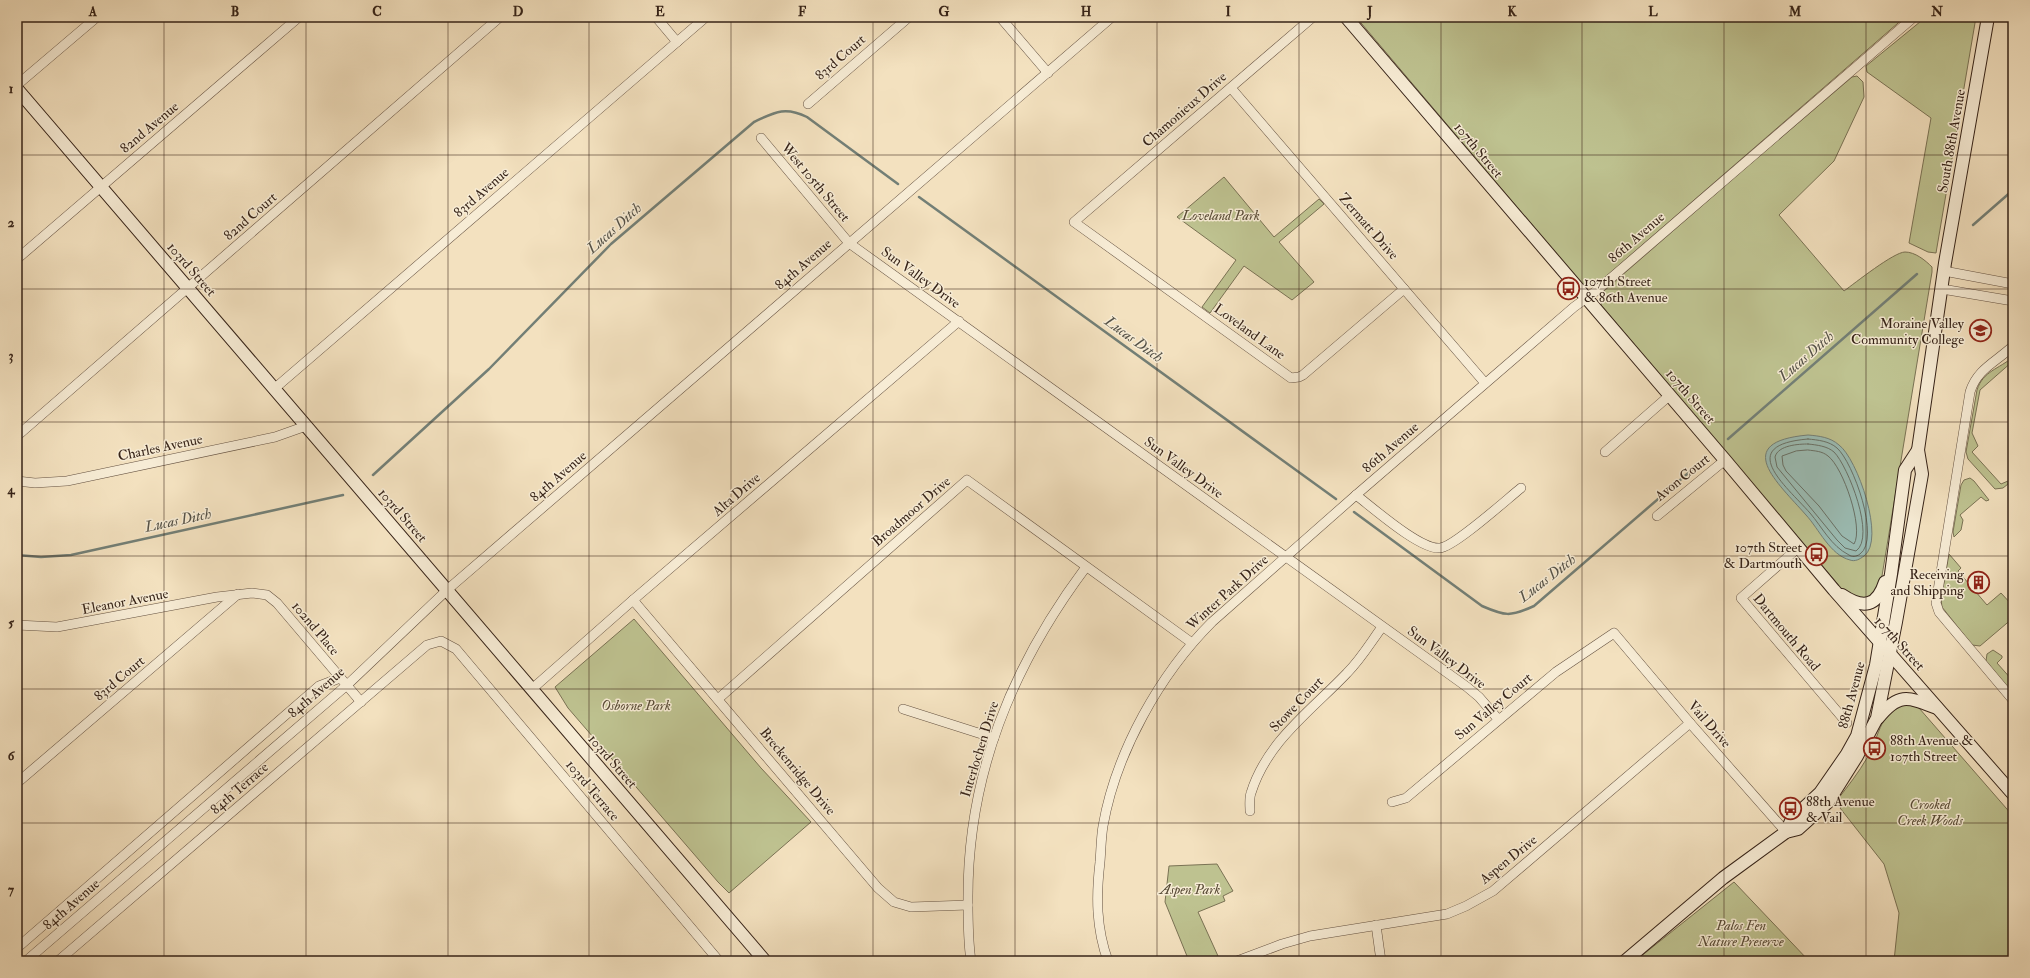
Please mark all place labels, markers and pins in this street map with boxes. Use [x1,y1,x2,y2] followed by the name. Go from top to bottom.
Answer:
[1584,273,1668,306] place label: 107th Street & 86th Avenue
[1556,276,1582,302] bus stop icon: 107th Street & 86th Avenue
[1851,315,1965,349] place label: Moraine Valley Community College
[1967,318,1993,344] school or university icon: Moraine Valley Community College
[1724,539,1803,572] place label: 107th Street & Dartmouth
[1804,542,1830,568] bus stop icon: 107th Street & Dartmouth
[1890,566,1965,600] place label: Receiving and Shipping
[1966,569,1992,595] building icon: Receiving and Shipping
[1890,732,1973,765] place label: 88th Avenue & 107th Street
[1861,735,1887,761] bus stop icon: 88th Avenue & 107th Street
[1806,793,1875,826] place label: 88th Avenue & Vail
[1778,796,1804,822] bus stop icon: 88th Avenue & Vail

